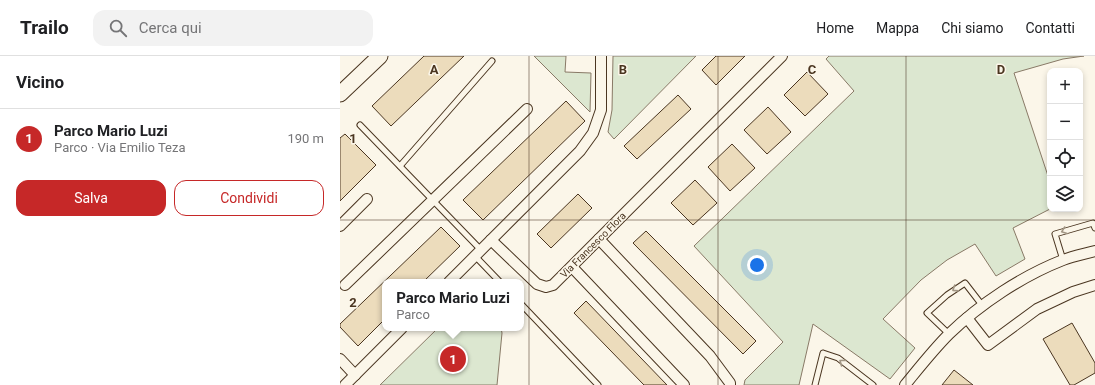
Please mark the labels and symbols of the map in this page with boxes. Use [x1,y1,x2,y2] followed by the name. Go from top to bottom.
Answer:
[430,62,439,77] text: A
[619,62,627,77] text: B
[808,62,817,77] text: C
[997,62,1005,77] text: D
[349,131,357,146] text: 1
[558,210,628,280] street label: Via Francesco Flora
[1061,226,1068,235] one-way arrow
[747,255,767,275] your location
[953,285,960,292] one-way arrow
[349,295,357,310] text: 2
[440,344,466,374] pin: 1
[840,360,847,367] one-way arrow

